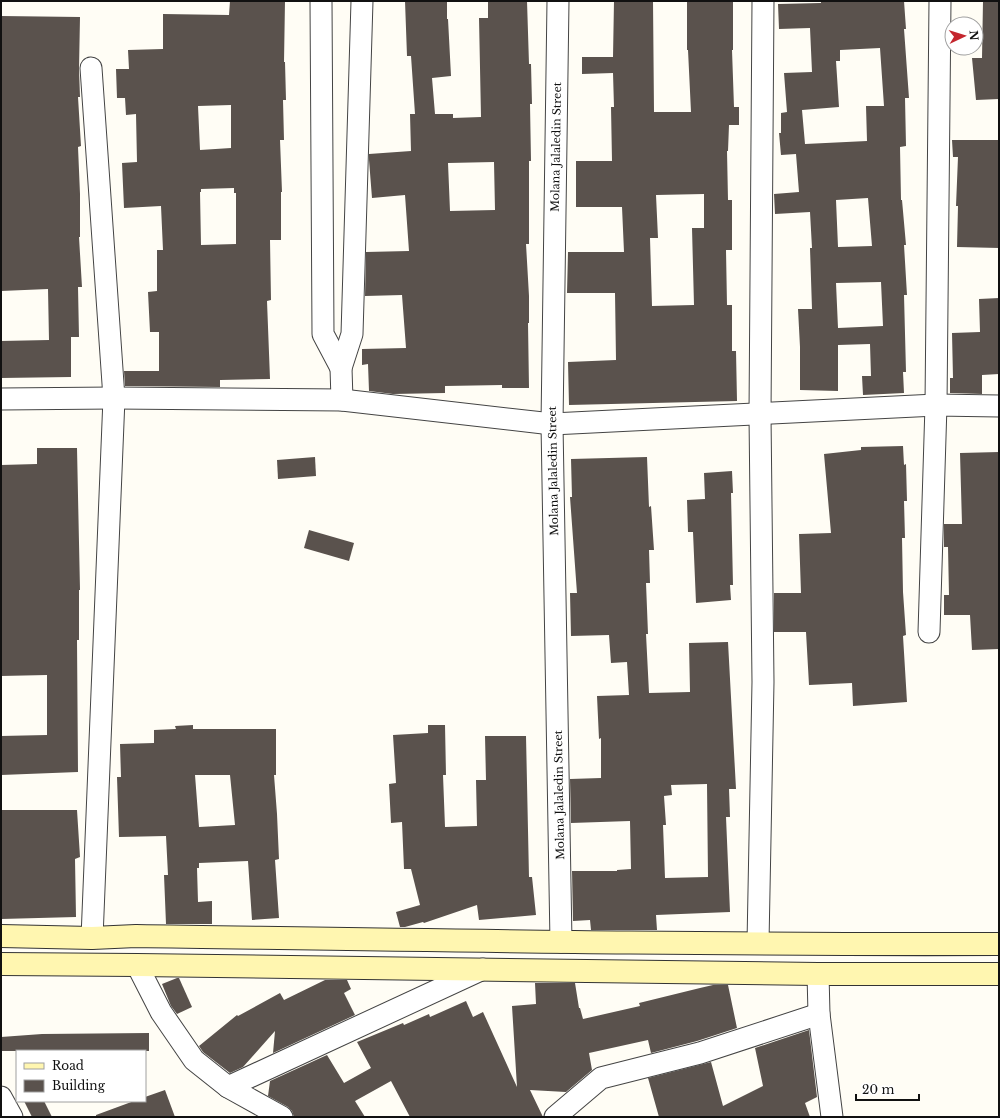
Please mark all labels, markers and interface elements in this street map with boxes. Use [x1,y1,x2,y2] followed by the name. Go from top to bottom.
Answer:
[944,16,984,56] north arrow
[967,30,981,42] text: N
[548,81,564,212] street label: Molana Jalaledin Street
[545,405,561,536] street label: Molana Jalaledin Street
[551,729,567,860] street label: Molana Jalaledin Street
[16,1050,146,1102] legend
[52,1058,84,1073] text: Road
[856,1076,919,1102] scale bar
[52,1078,106,1093] text: Building
[862,1082,894,1097] text: 20 m

